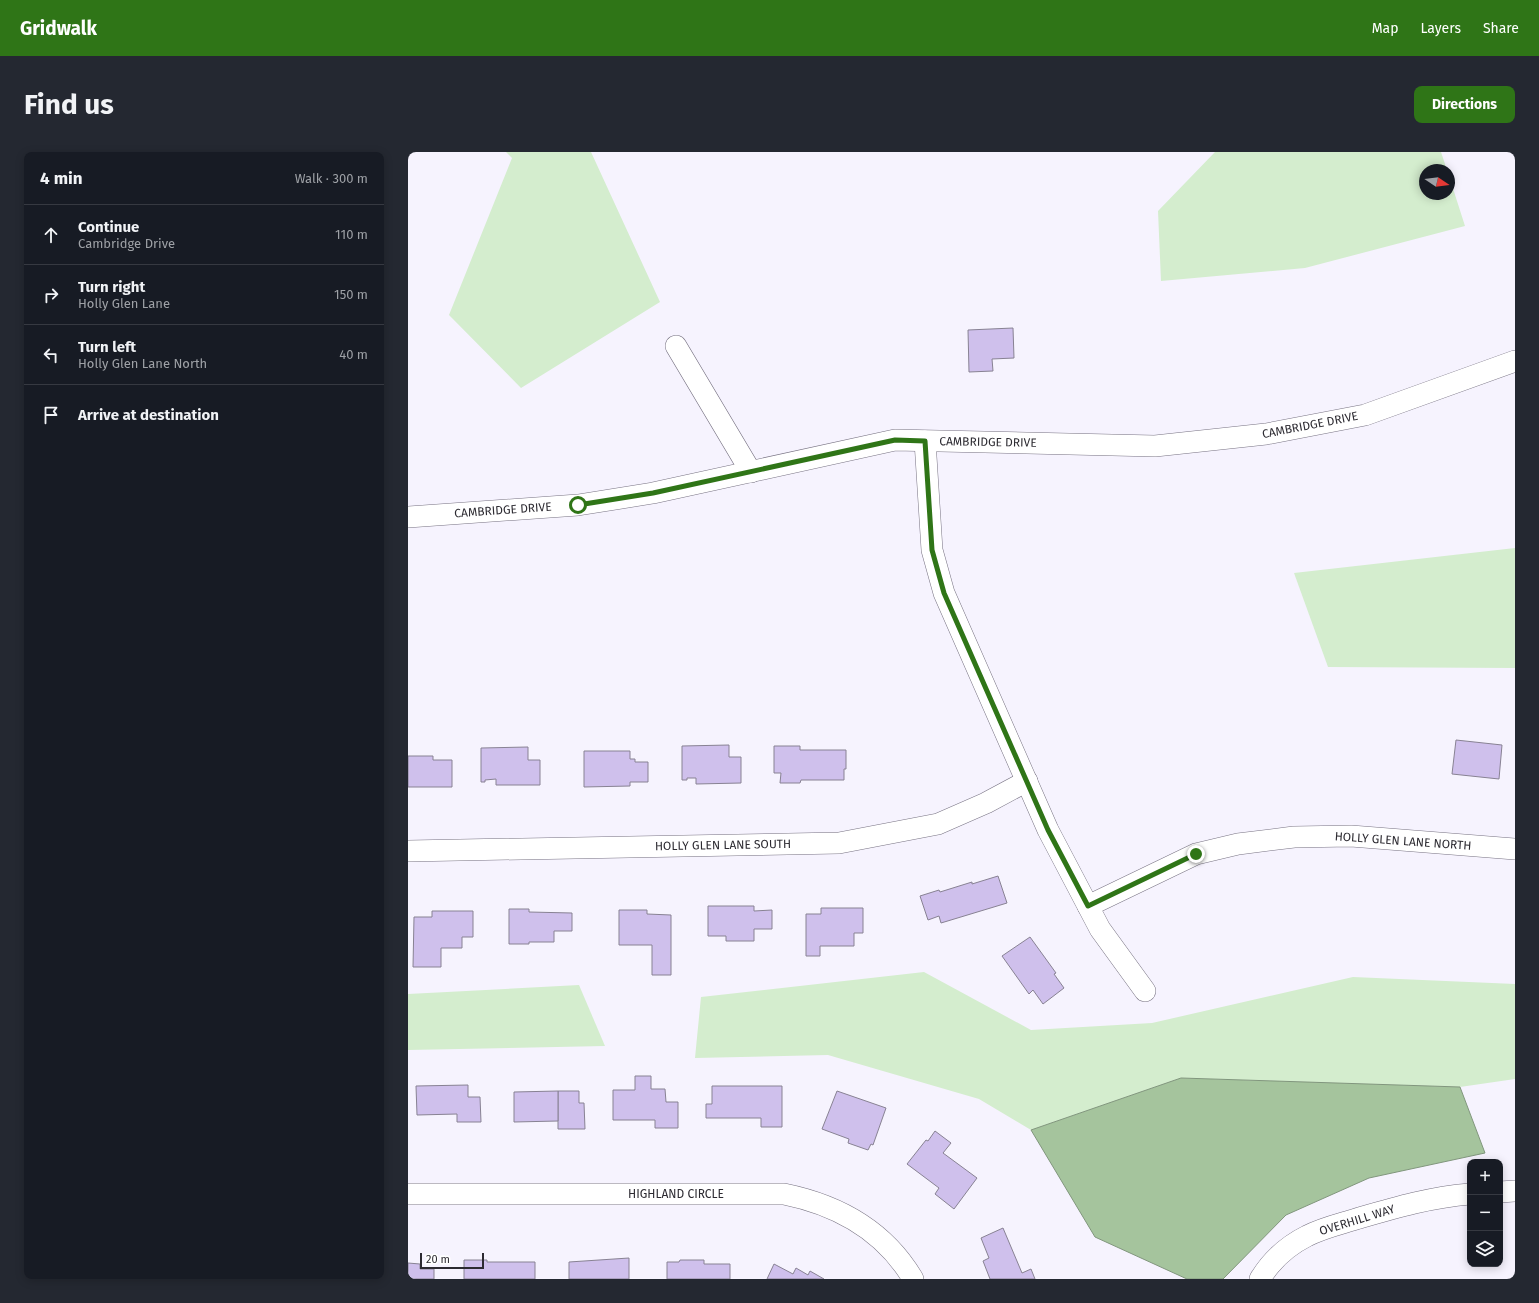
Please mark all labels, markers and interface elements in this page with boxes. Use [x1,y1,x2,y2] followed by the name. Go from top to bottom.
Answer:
[20,17,97,40] text: Gridwalk
[1372,20,1398,37] text: Map
[1420,20,1461,37] text: Layers
[1483,20,1519,37] text: Share
[1414,86,1515,123] button: Directions
[24,88,114,121] text: Find us
[1419,164,1455,200] north arrow
[40,168,83,189] text: 4 min
[295,171,368,186] text: Walk · 300 m
[78,218,139,236] text: Continue
[40,224,62,246] icon: ahead
[335,227,368,242] text: 110 m
[78,236,175,251] text: Cambridge Drive
[78,278,145,296] text: Turn right
[40,284,62,306] icon: right
[334,287,368,302] text: 150 m
[78,296,170,311] text: Holly Glen Lane
[78,338,136,356] text: Turn left
[40,344,62,366] icon: left
[339,347,368,362] text: 40 m
[78,356,207,371] text: Holly Glen Lane North
[40,404,62,426] icon: arrive
[78,406,219,424] text: Arrive at destination
[1261,409,1359,441] street label: CAMBRIDGE DRIVE
[939,434,1037,450] street label: CAMBRIDGE DRIVE
[569,496,587,514] route start
[454,500,552,520] street label: CAMBRIDGE DRIVE
[1334,829,1472,853] street label: HOLLY GLEN LANE NORTH
[655,837,791,853] street label: HOLLY GLEN LANE SOUTH
[1187,845,1205,863] route end
[1467,1159,1503,1267] map controls
[1467,1159,1503,1195] button: +
[628,1187,724,1201] street label: HIGHLAND CIRCLE
[1467,1195,1503,1231] button: −
[1318,1202,1397,1238] street label: OVERHILL WAY
[1467,1231,1503,1267] button: layers
[420,1251,484,1270] scale bar
[426,1253,450,1266] text: 20 m

